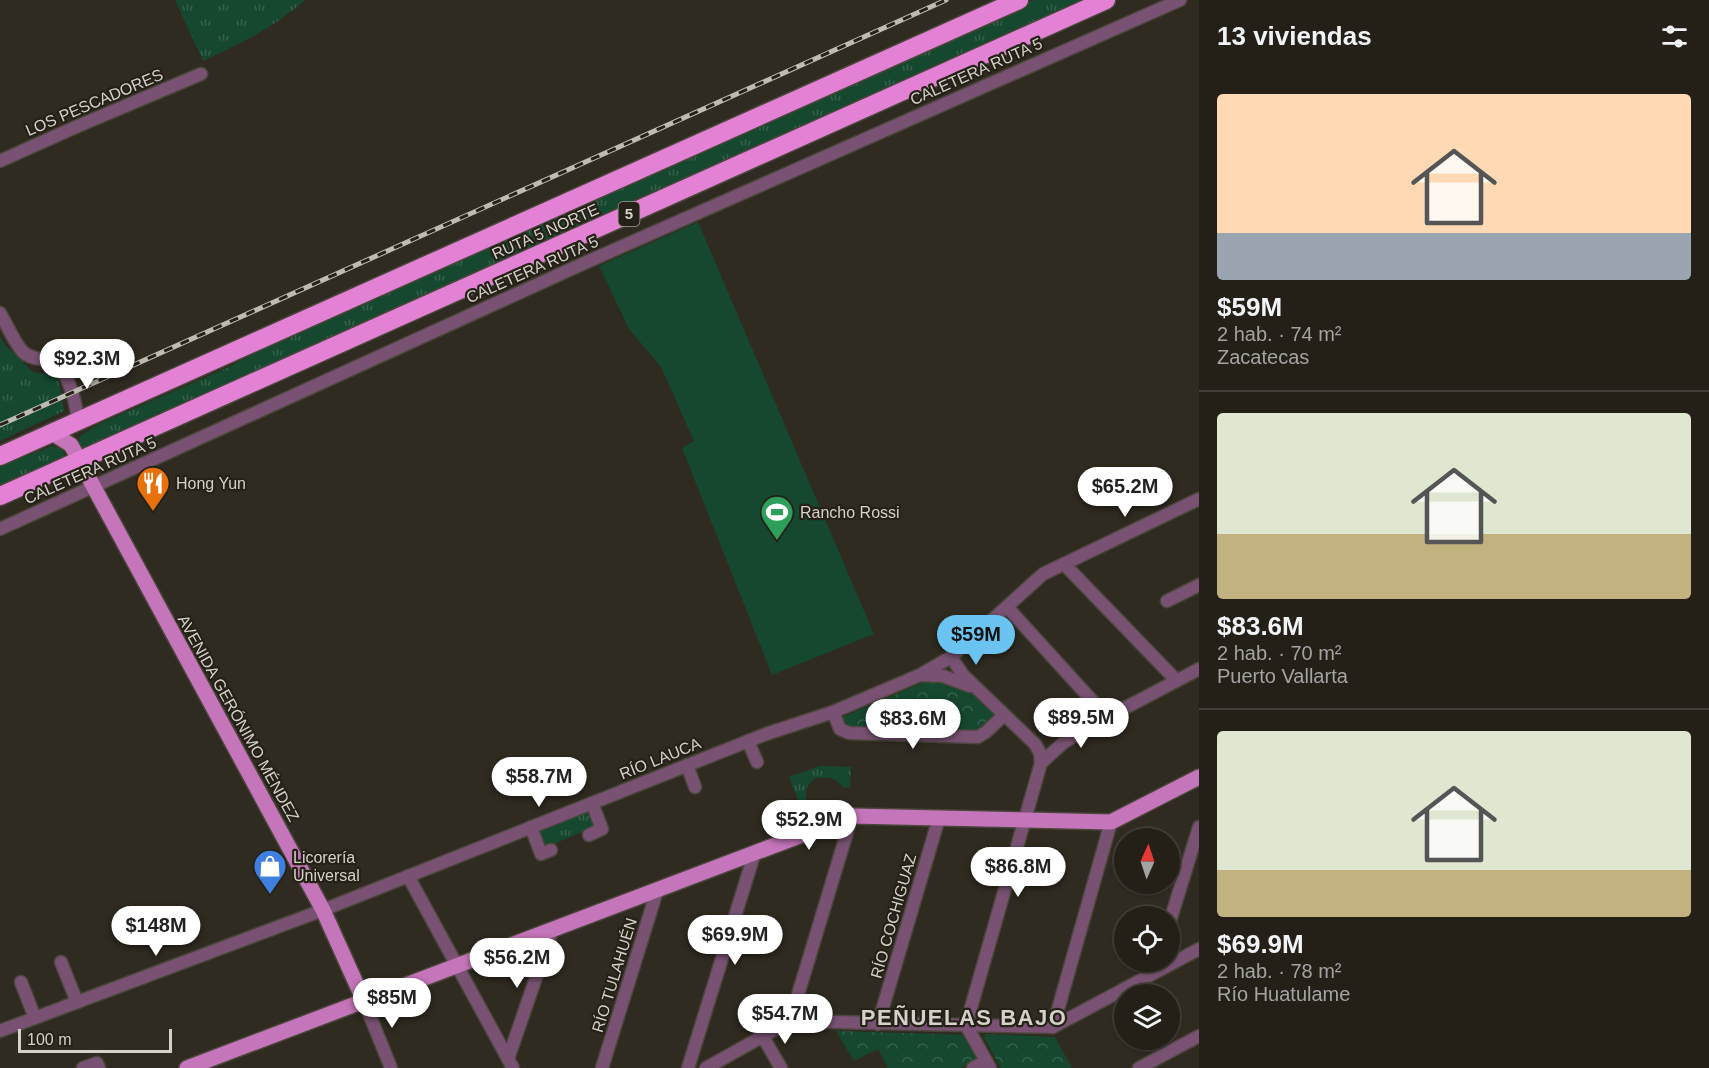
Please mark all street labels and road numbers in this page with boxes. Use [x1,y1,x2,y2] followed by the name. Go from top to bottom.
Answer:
[907,35,1045,108] street label: CALETERA RUTA 5
[23,66,165,139] street label: LOS PESCADORES
[489,200,601,263] street label: RUTA 5 NORTE
[618,202,640,226] road number: 5
[463,233,601,306] street label: CALETERA RUTA 5
[21,434,159,507] street label: CALETERA RUTA 5
[175,612,304,825] street label: AVENIDA GERÓNIMO MÉNDEZ
[617,733,704,782] street label: RÍO LAUCA
[867,851,919,980] street label: RÍO COCHIGUAZ
[588,916,640,1034] street label: RÍO TULAHUÉN

